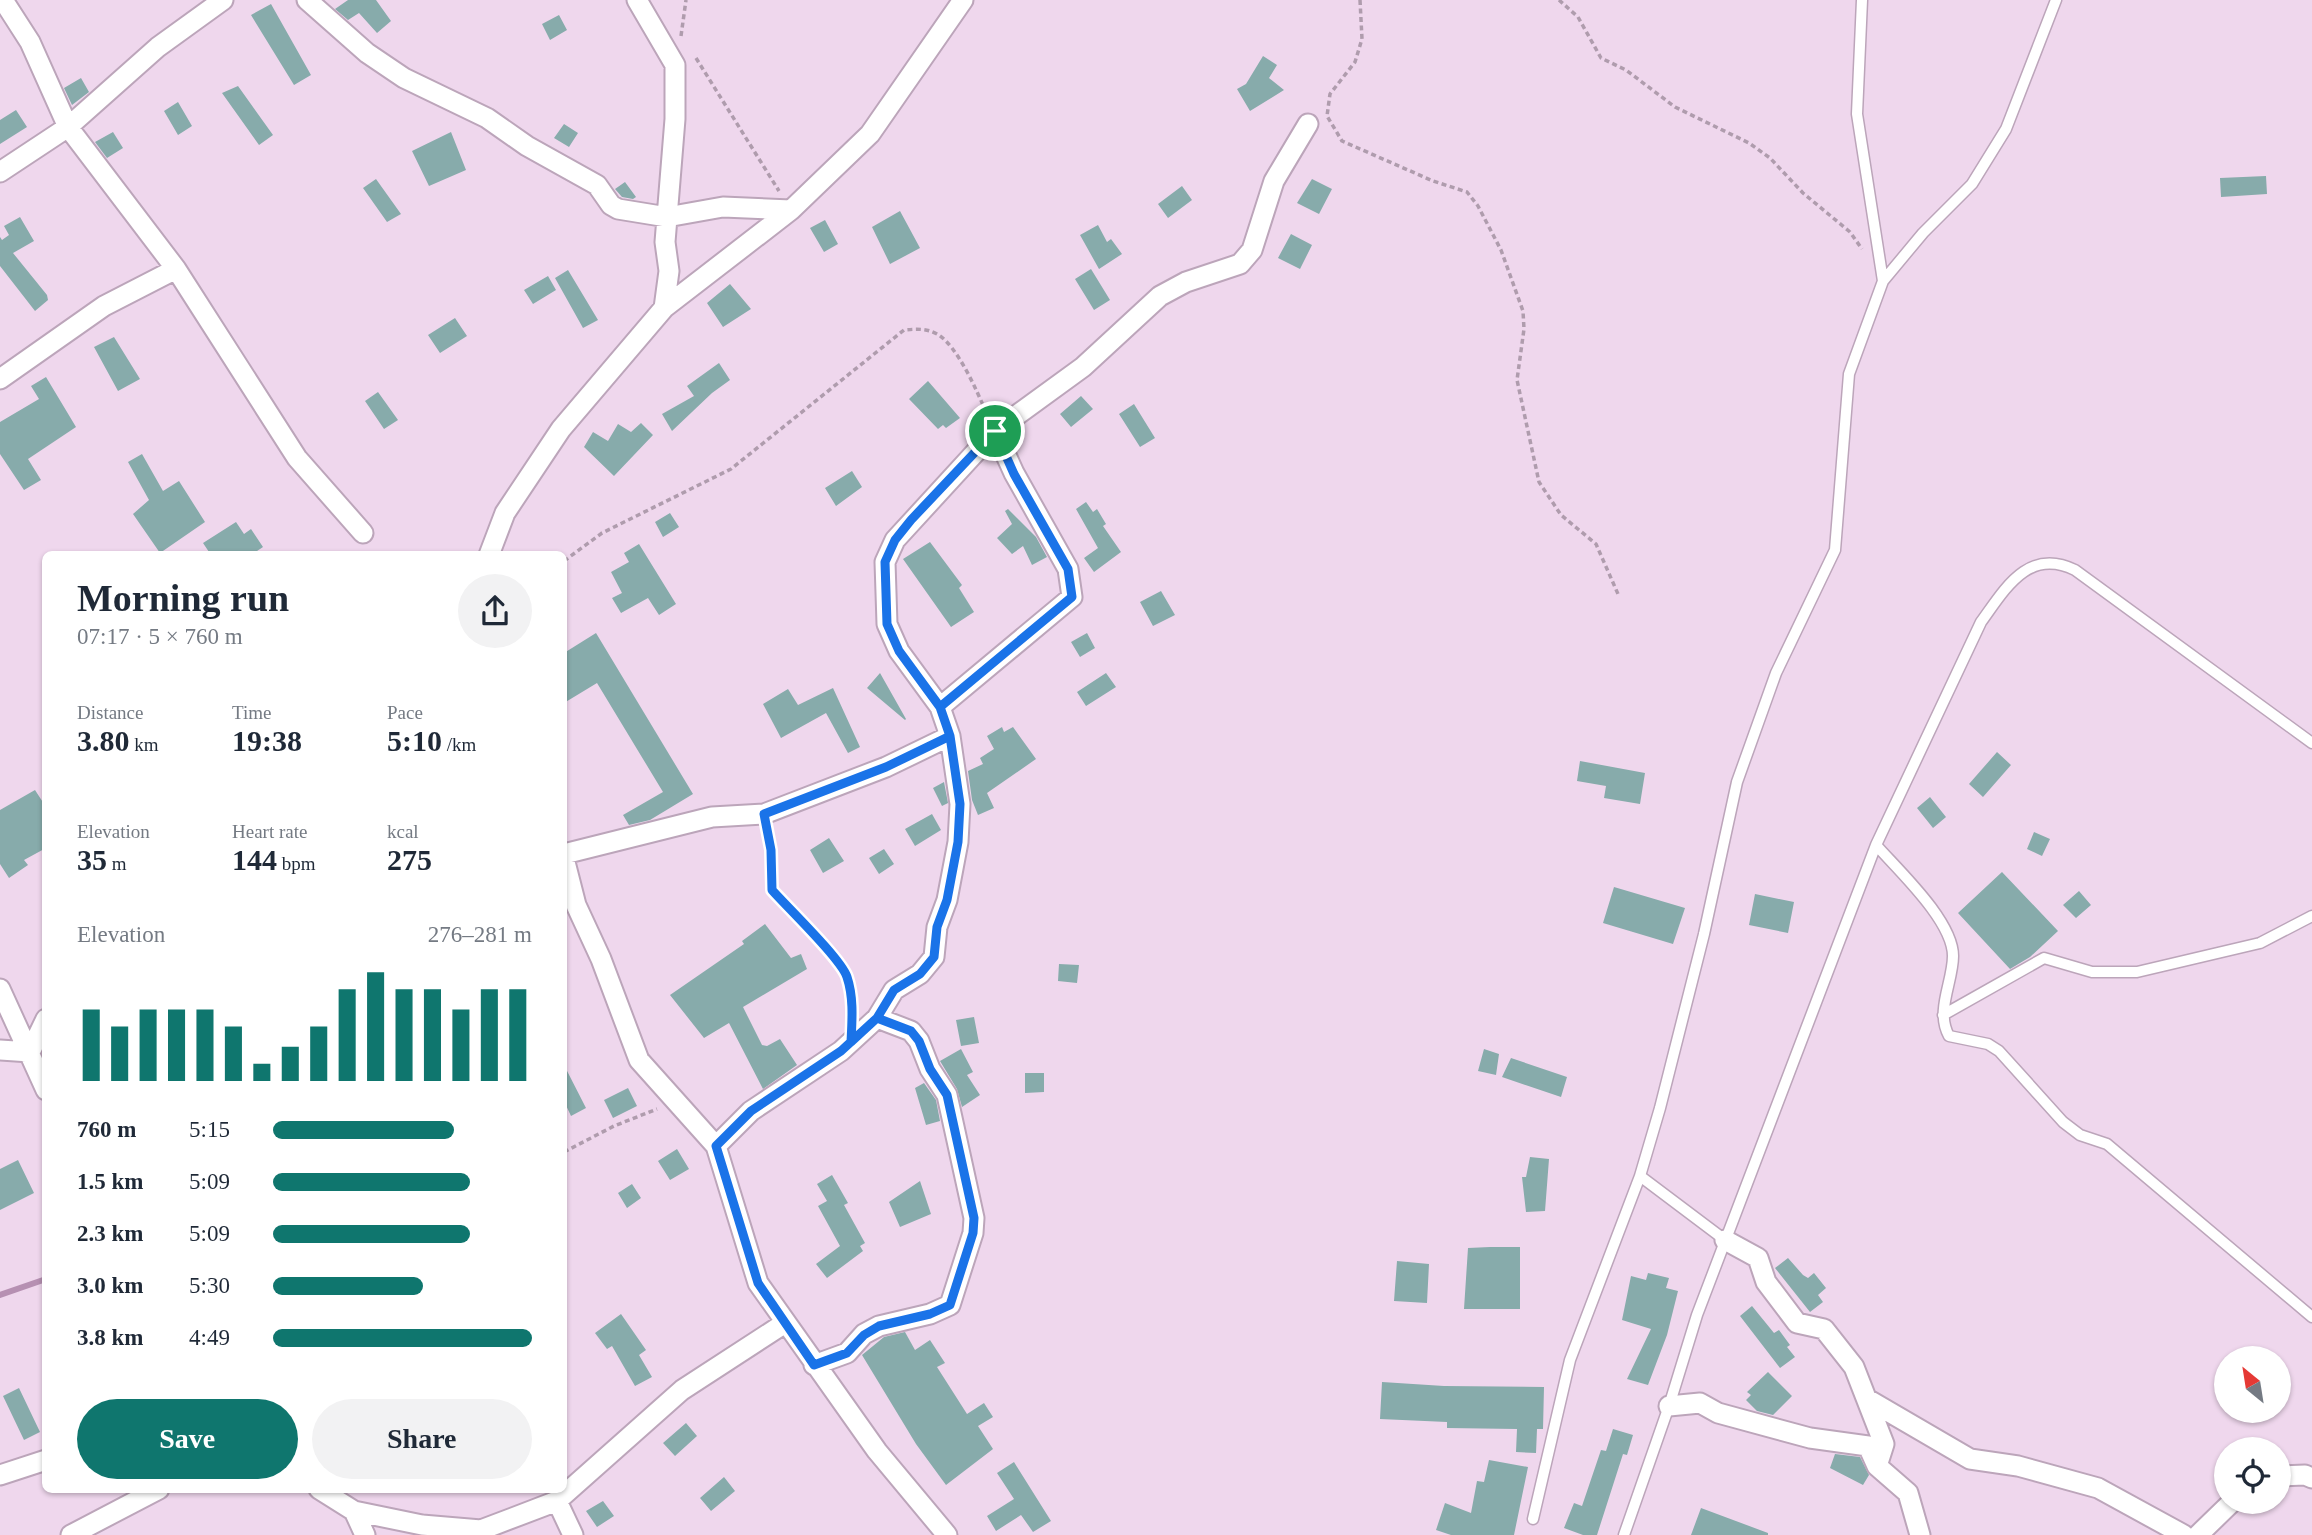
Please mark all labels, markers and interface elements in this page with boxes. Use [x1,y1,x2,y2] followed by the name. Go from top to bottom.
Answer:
[965,401,1025,461] pin
[976,412,1014,450] icon: arrive
[458,574,532,648] button: share
[77,577,289,619] text: Morning run
[77,624,243,649] text: 07:17 · 5 × 760 m
[77,702,143,723] text: Distance
[232,702,271,723] text: Time
[387,702,423,723] text: Pace
[77,724,130,757] text: 3.80
[232,724,302,757] text: 19:38
[387,724,442,757] text: 5:10
[130,734,159,755] text: km
[442,734,476,755] text: /km
[77,821,150,842] text: Elevation
[232,821,307,842] text: Heart rate
[387,821,419,842] text: kcal
[77,843,107,876] text: 35
[232,843,277,876] text: 144
[387,843,432,876] text: 275
[107,853,127,874] text: m
[277,853,316,874] text: bpm
[77,922,165,947] text: Elevation
[428,922,532,947] text: 276–281 m
[77,1117,136,1142] text: 760 m
[189,1117,230,1142] text: 5:15
[77,1169,143,1194] text: 1.5 km
[189,1169,230,1194] text: 5:09
[77,1221,143,1246] text: 2.3 km
[189,1221,230,1246] text: 5:09
[77,1273,143,1298] text: 3.0 km
[189,1273,230,1298] text: 5:30
[77,1325,143,1350] text: 3.8 km
[189,1325,230,1350] text: 4:49
[2214,1346,2291,1423] north arrow
[2214,1346,2291,1514] map controls
[77,1399,298,1479] button: Save
[312,1399,532,1479] button: Share
[2214,1437,2291,1514] button: locate

